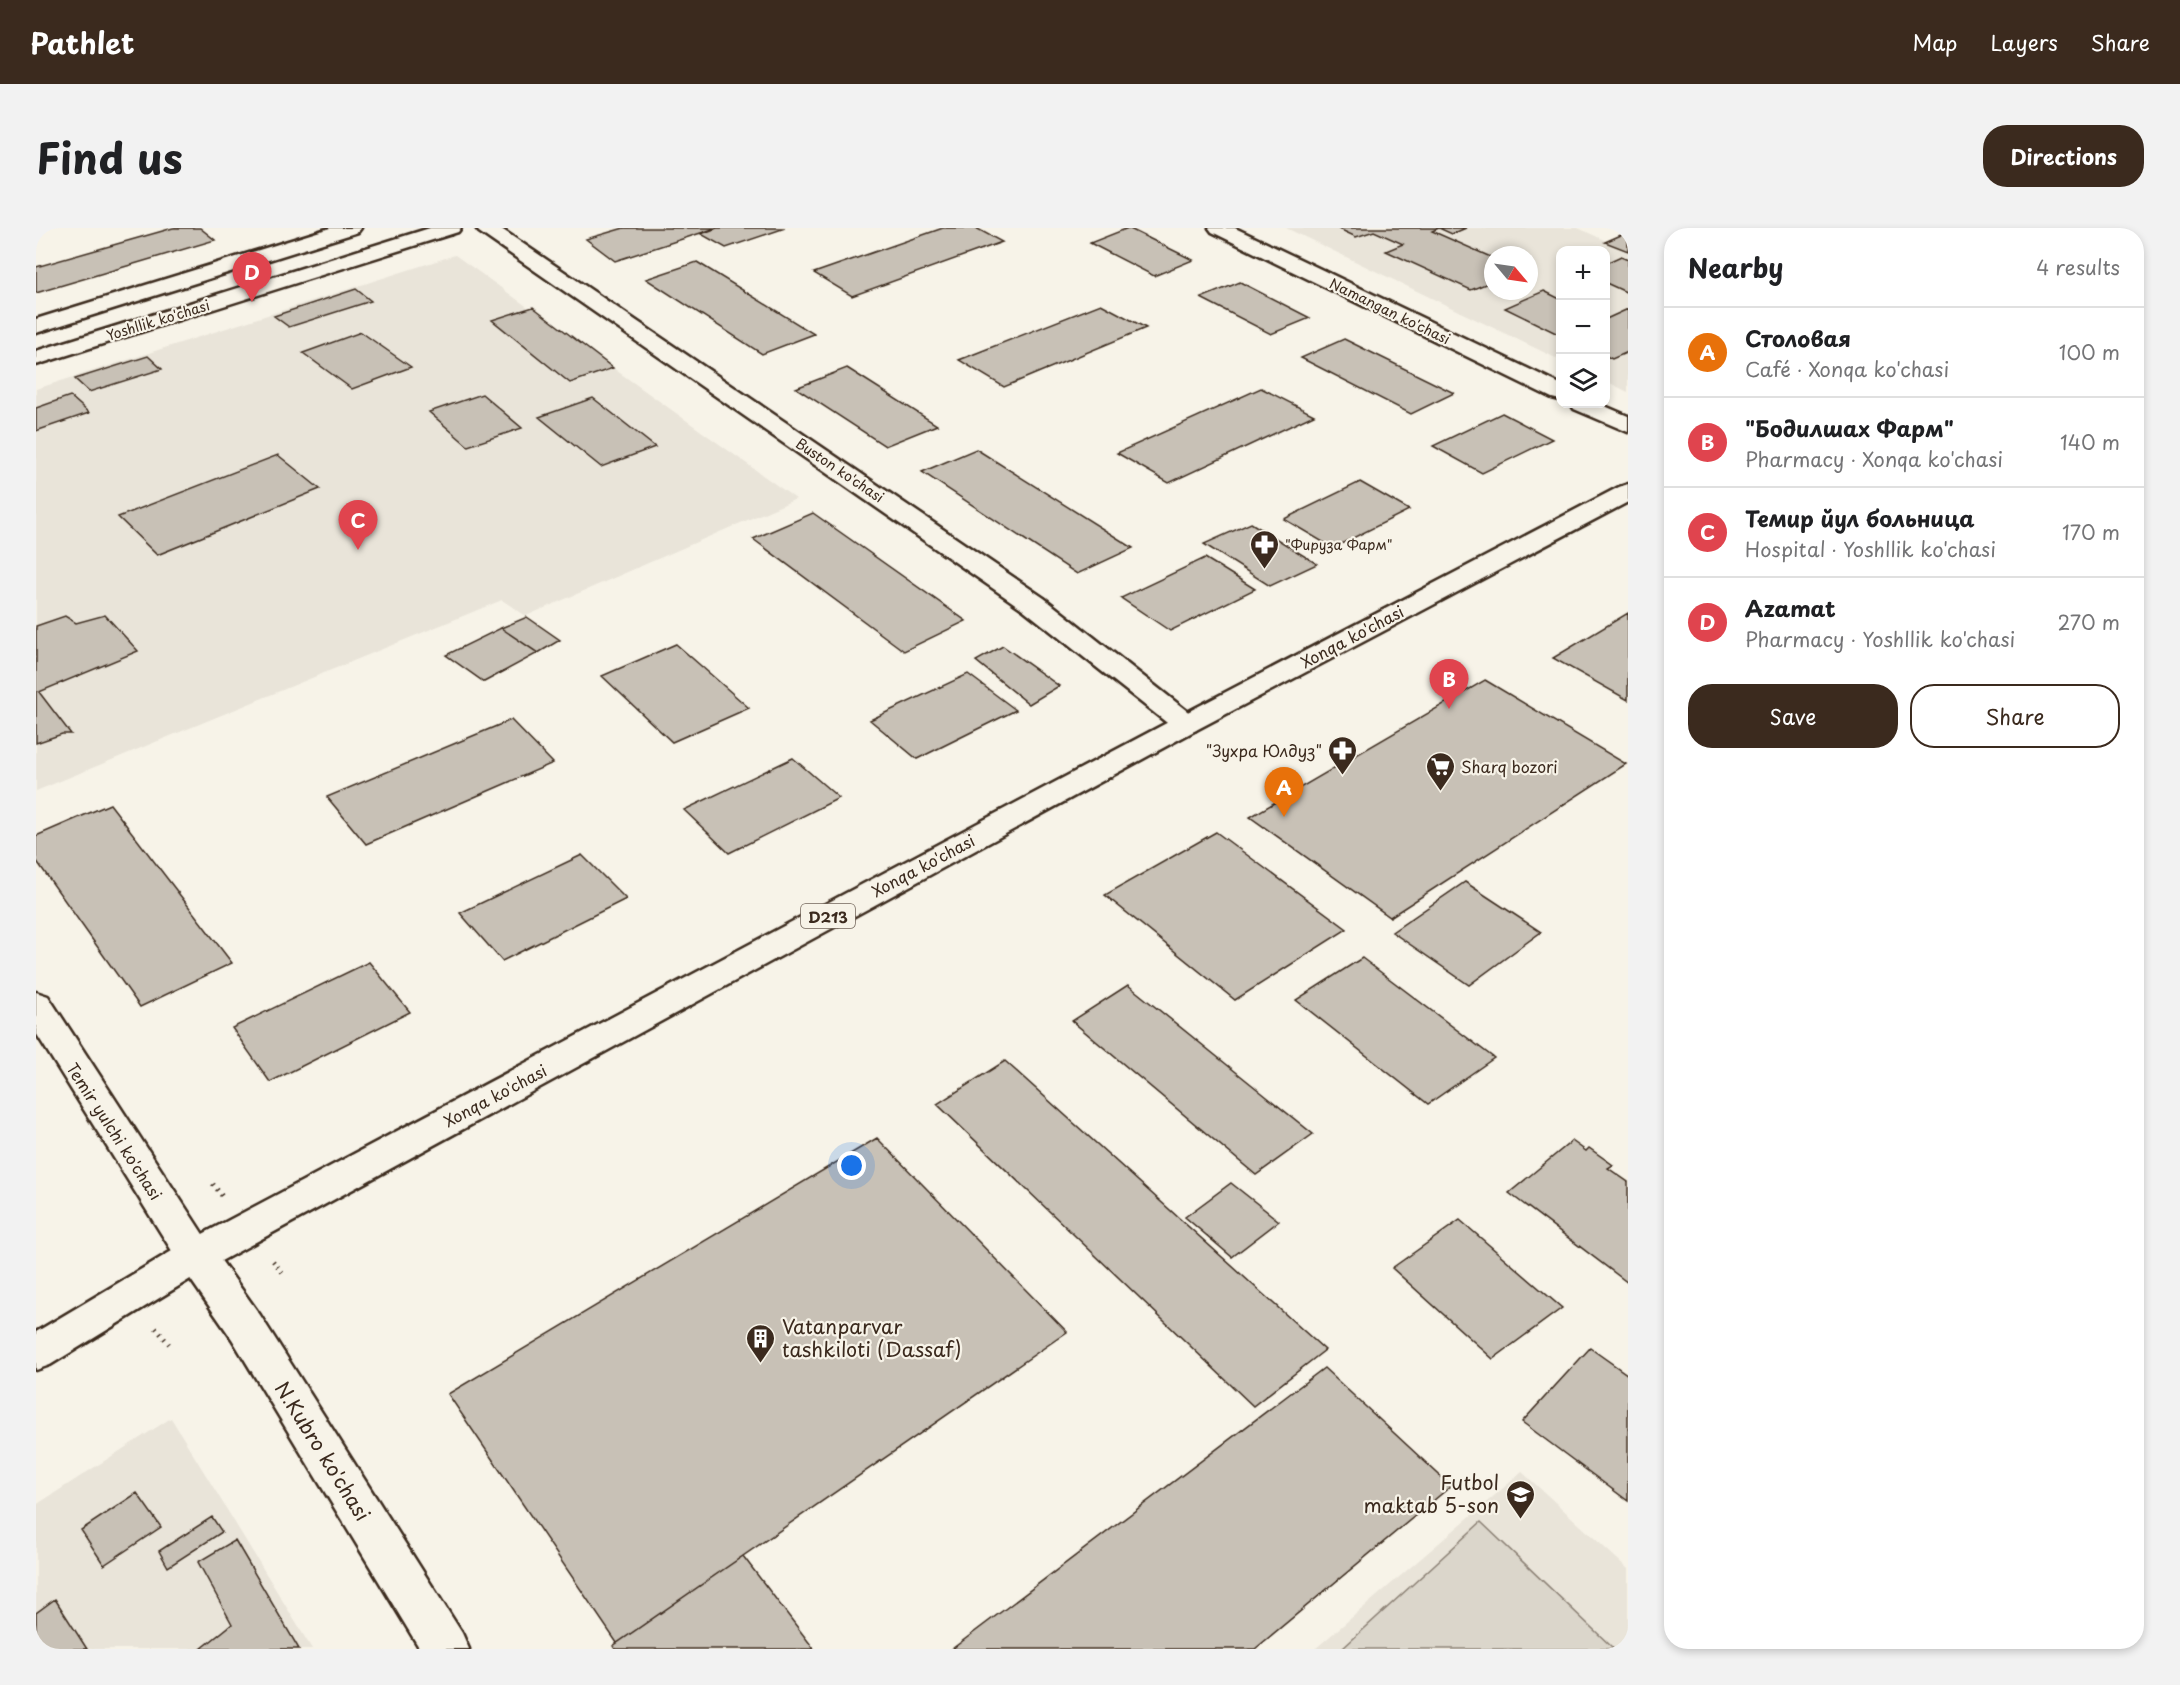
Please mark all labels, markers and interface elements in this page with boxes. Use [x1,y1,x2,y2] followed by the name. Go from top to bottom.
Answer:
[30,21,134,64] text: Pathlet
[1913,26,1957,58] text: Map
[1990,26,2058,58] text: Layers
[2091,26,2150,58] text: Share
[36,125,183,188] text: Find us
[1983,125,2144,187] button: Directions
[1484,246,1538,300] north arrow
[1556,246,1610,408] map controls
[1556,246,1610,300] button: +
[1688,248,1783,287] text: Nearby
[2036,252,2120,282] text: 4 results
[232,253,272,302] pin: D
[1326,273,1454,349] street label: Namangan ko'chasi
[104,294,212,346] street label: Yoshllik ko'chasi
[1556,300,1610,354] button: −
[1745,321,1851,354] text: Столовая
[1700,337,1715,367] text: A
[2059,337,2120,367] text: 100 m
[1556,354,1610,408] button: layers
[1745,354,1949,384] text: Café · Xonqa ko'chasi
[1745,411,1954,444] text: "Бодилшах Фарм"
[1701,427,1714,457] text: B
[2060,427,2120,457] text: 140 m
[792,433,888,507] street label: Buston ko'chasi
[1745,444,2003,474] text: Pharmacy · Xonqa ko'chasi
[338,500,378,550] pin: C
[1745,501,1975,534] text: Темир йул больница
[1700,517,1715,547] text: C
[2062,517,2120,547] text: 170 m
[1248,528,1280,570] pharmacy icon: "Фируза Фарм"
[1285,534,1393,555] place label: "Фируза Фарм"
[1745,534,1996,564] text: Hospital · Yoshllik ko'chasi
[1745,591,1836,624] text: Azamat
[1296,599,1408,673] street label: Xonqa ko'chasi
[1700,607,1715,637] text: D
[2057,607,2120,637] text: 270 m
[1745,624,2015,654] text: Pharmacy · Yoshllik ko'chasi
[1430,660,1468,709] pin: B
[1688,684,1898,748] button: Save
[1910,684,2120,748] button: Share
[1327,734,1359,776] pharmacy icon: "Зухра Юлдуз"
[1206,738,1322,762] place label: "Зухра Юлдуз"
[1424,750,1456,792] supermarket icon: Sharq bozori
[1461,754,1558,778] place label: Sharq bozori
[1264,768,1304,817] pin: A
[867,828,979,902] street label: Xonqa ko'chasi
[801,904,855,928] road number: D213
[62,1058,168,1204] street label: Temir yulchi ko'chasi
[439,1058,551,1132] street label: Xonqa ko'chasi
[837,1151,866,1180] your location
[782,1311,961,1364] place label: Vatanparvar tashkiloti (Dassaf)
[745,1322,777,1364] building icon: Vatanparvar tashkiloti (Dassaf)
[268,1375,378,1527] street label: N.Kubro ko'chasi
[1364,1467,1499,1520] place label: Futbol maktab 5-son
[1504,1478,1536,1520] school or university icon: Futbol maktab 5-son

